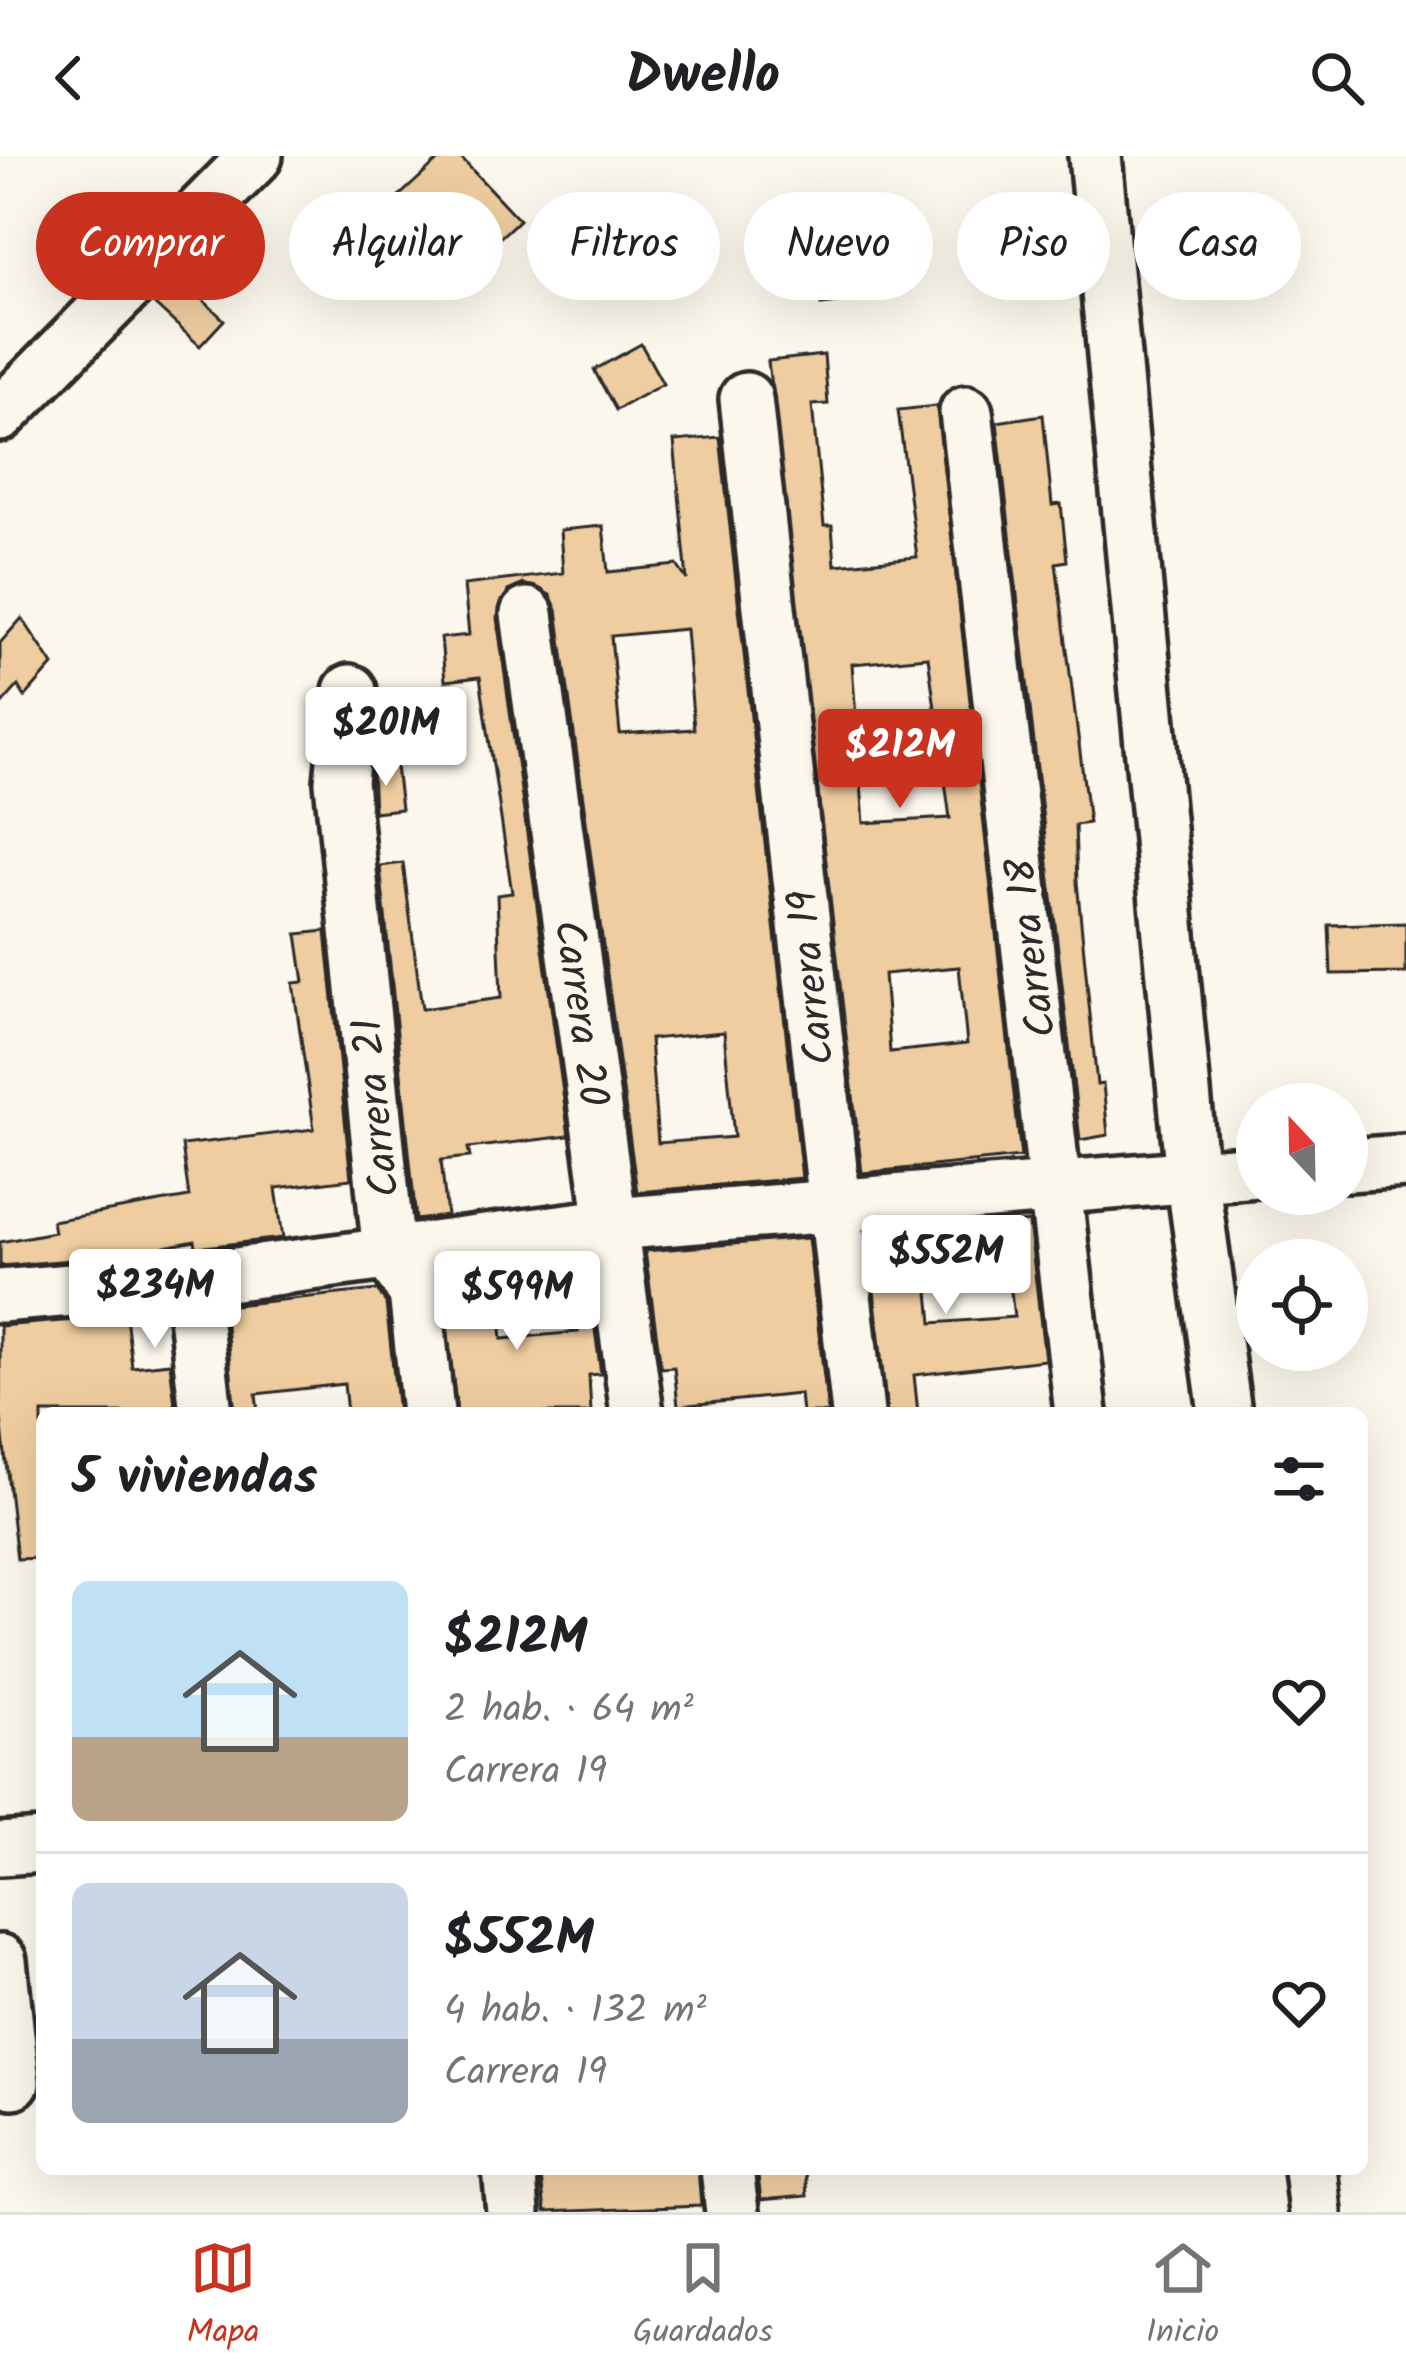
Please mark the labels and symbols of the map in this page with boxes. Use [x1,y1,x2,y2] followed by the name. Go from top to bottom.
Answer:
[302,687,470,789] pin: $201M
[816,709,984,811] pin: $212M
[988,853,1077,1041] street label: Carrera 18
[770,887,855,1068] street label: Carrera 19
[533,916,626,1111] street label: Carrera 20
[335,1015,420,1200] street label: Carrera 21
[1236,1083,1368,1215] north arrow
[862,1215,1030,1317] pin: $552M
[71,1249,239,1351] pin: $234M
[433,1251,601,1353] pin: $599M

